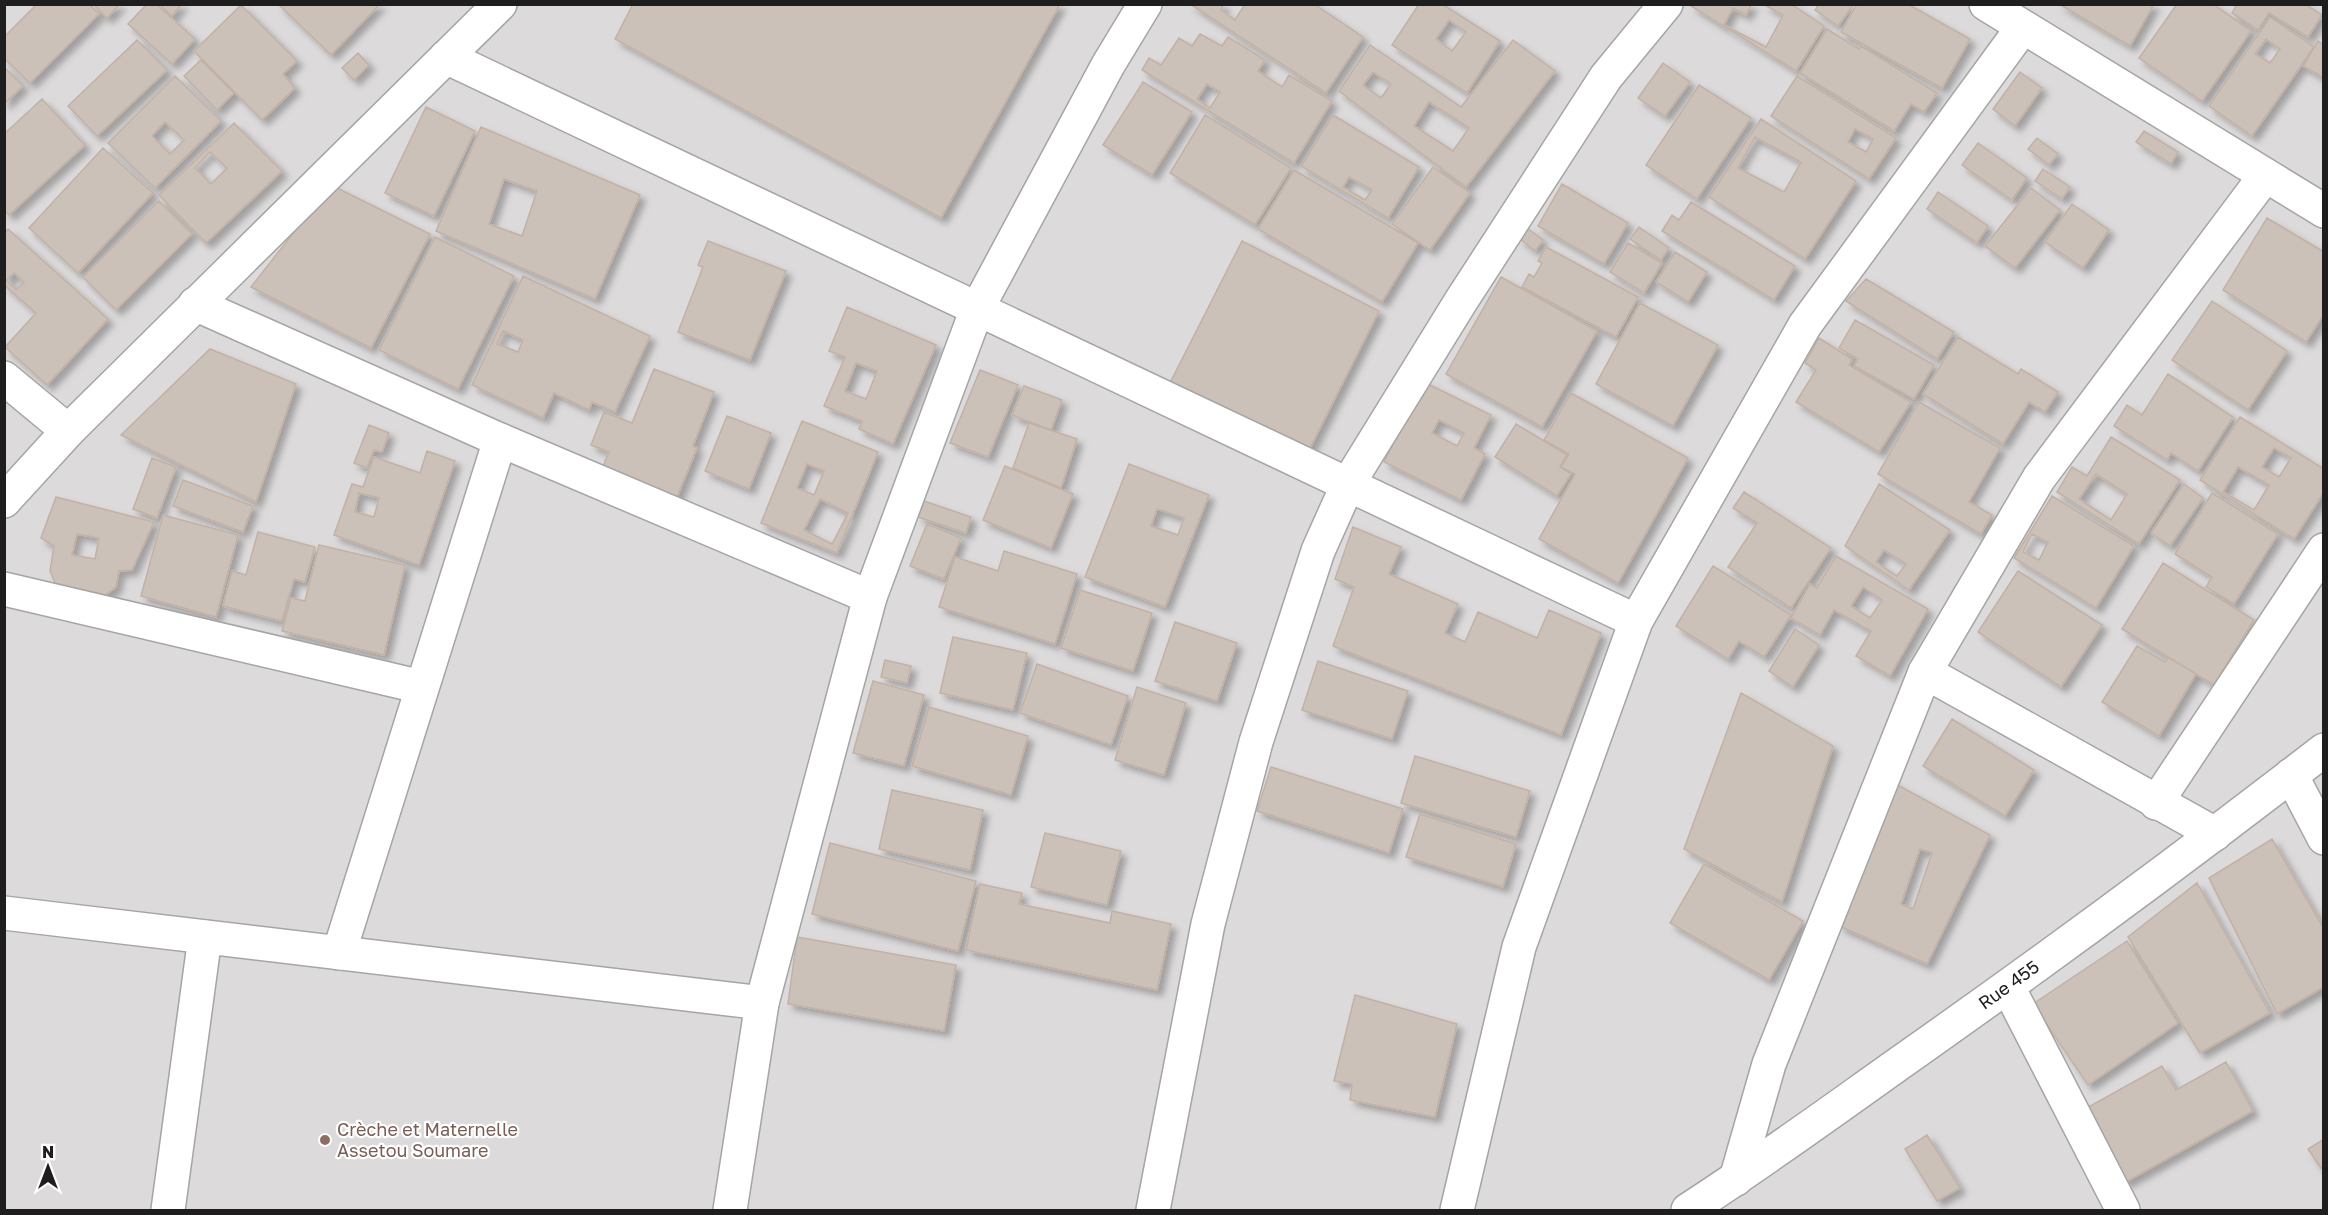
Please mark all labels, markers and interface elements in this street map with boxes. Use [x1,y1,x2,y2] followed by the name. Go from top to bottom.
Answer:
[1974,955,2043,1014] street label: Rue 455
[337,1118,518,1161] place label: Crèche et Maternelle Assetou Soumare
[318,1133,332,1147] marker: Crèche et Maternelle Assetou Soumare
[18,1137,78,1197] north arrow
[42,1142,54,1162] text: N

